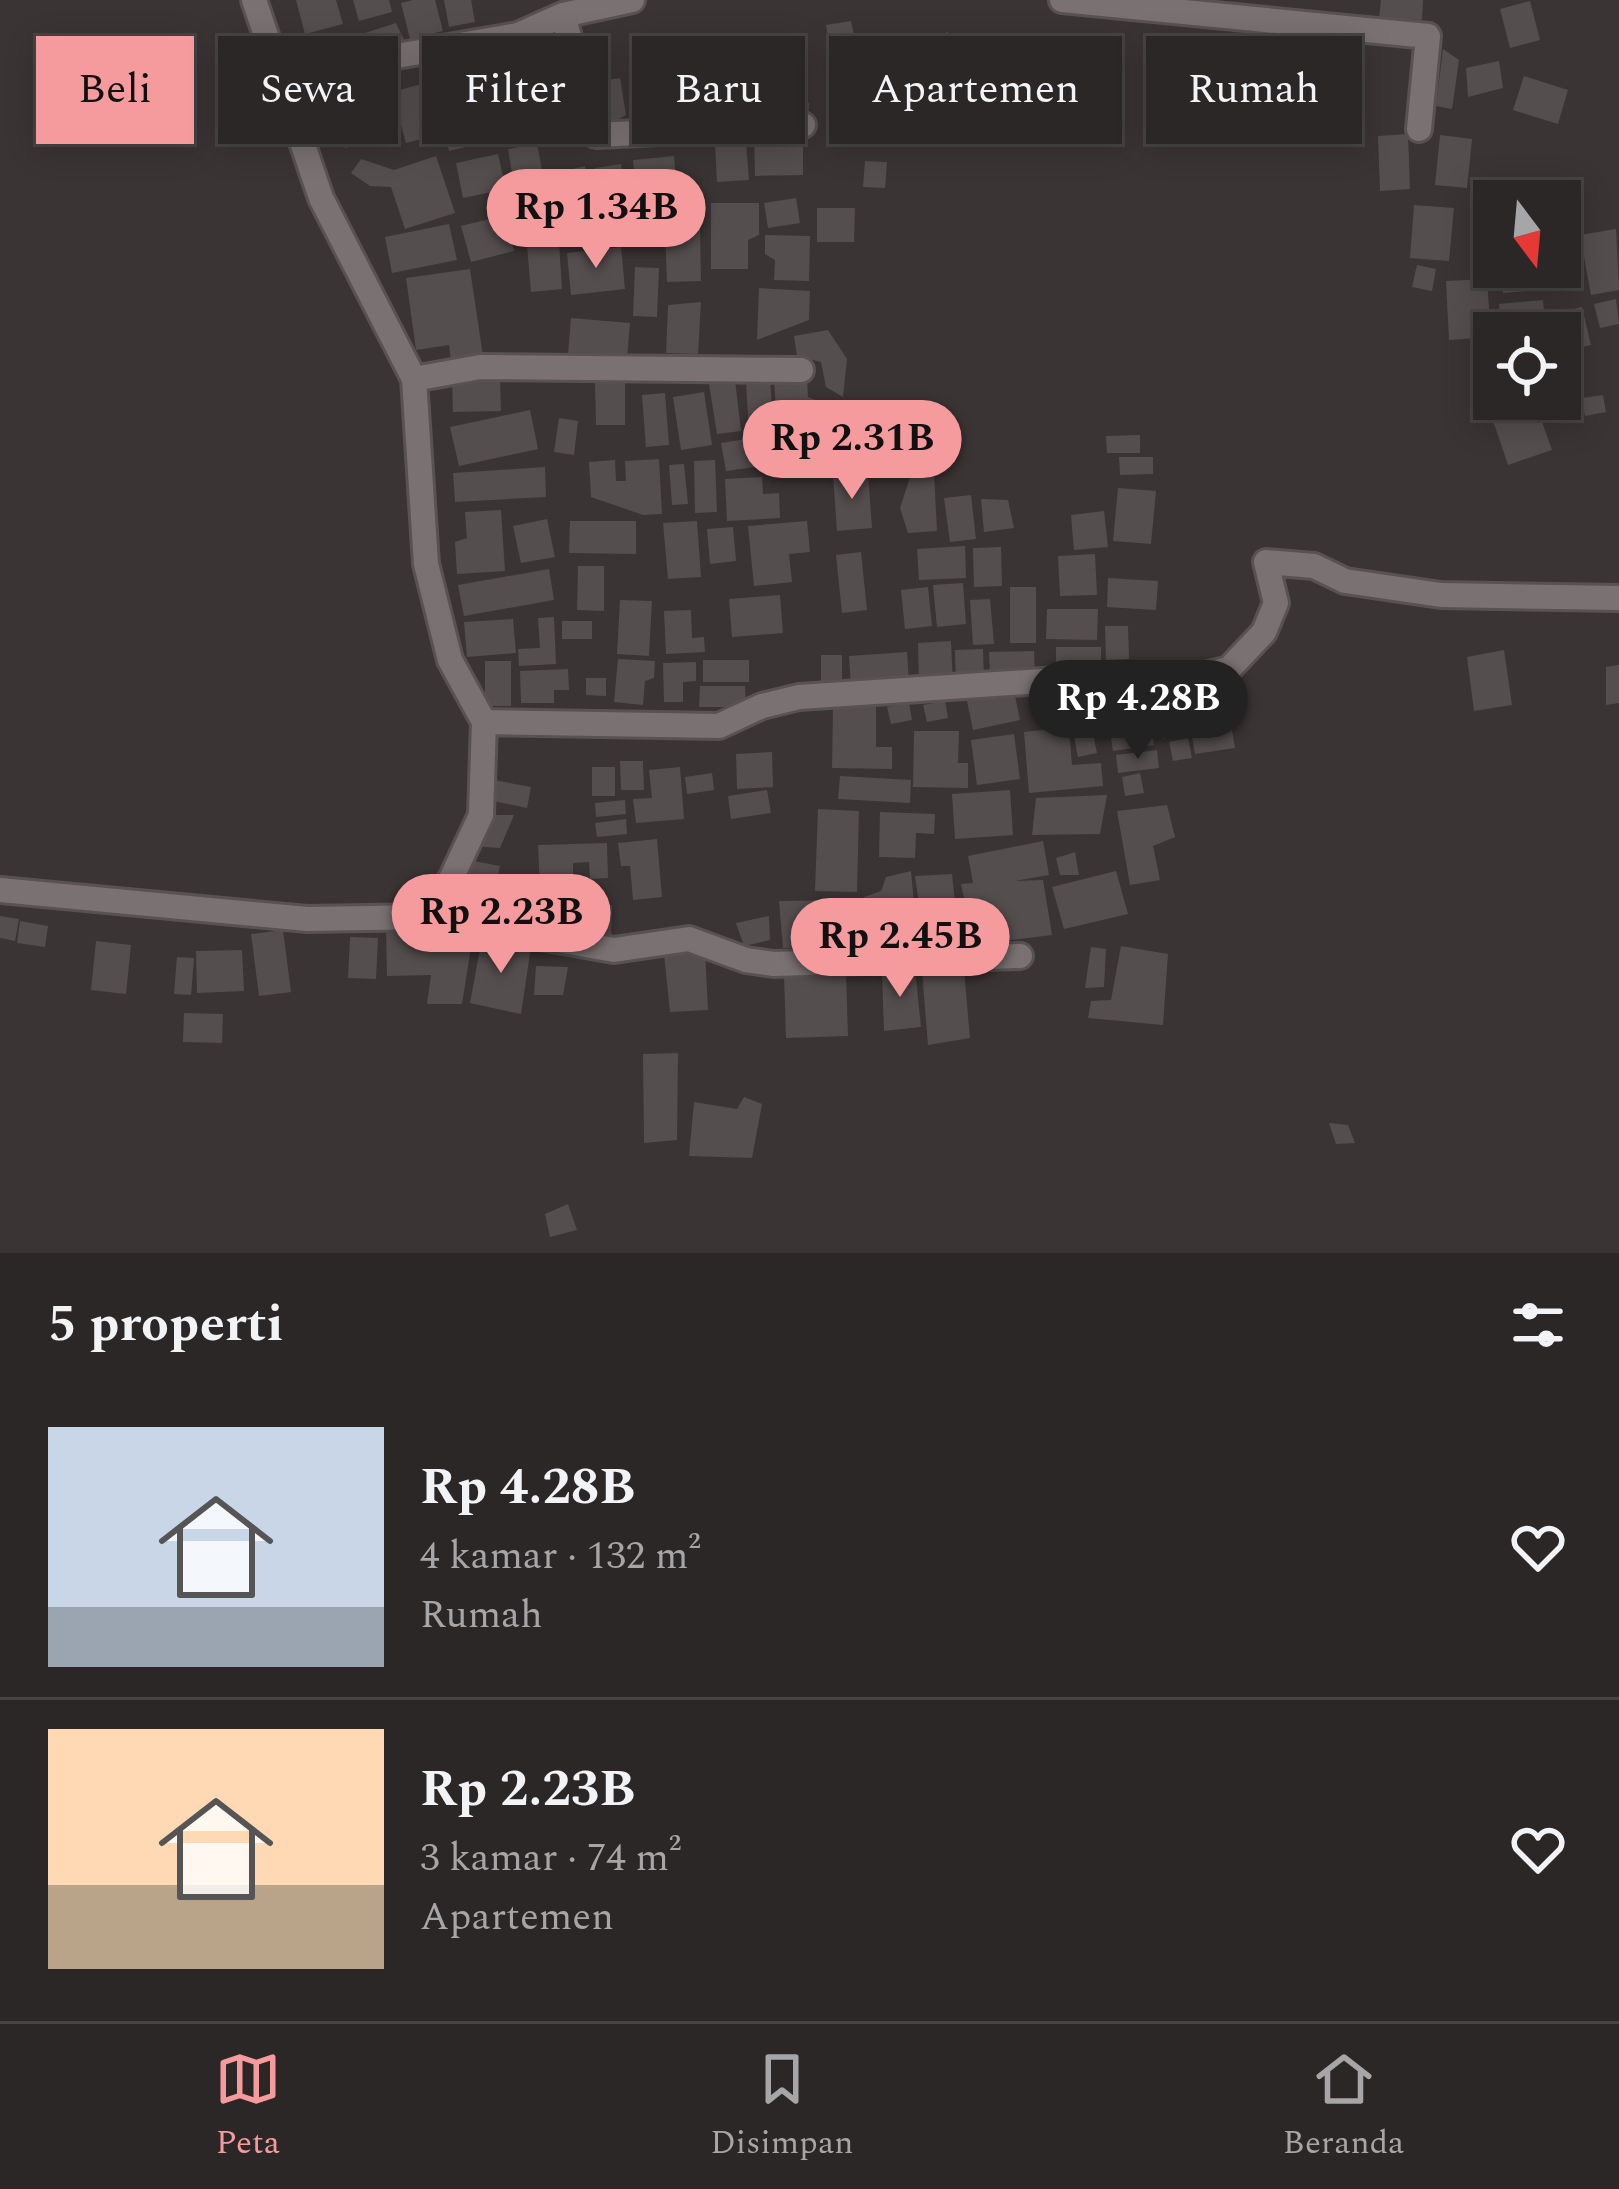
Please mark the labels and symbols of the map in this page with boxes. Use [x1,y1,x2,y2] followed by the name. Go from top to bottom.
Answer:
[472,169,720,271] pin: Rp 1.34B
[1473,180,1581,288] north arrow
[728,400,976,502] pin: Rp 2.31B
[1014,660,1262,762] pin: Rp 4.28B
[377,874,625,976] pin: Rp 2.23B
[776,898,1024,1000] pin: Rp 2.45B

